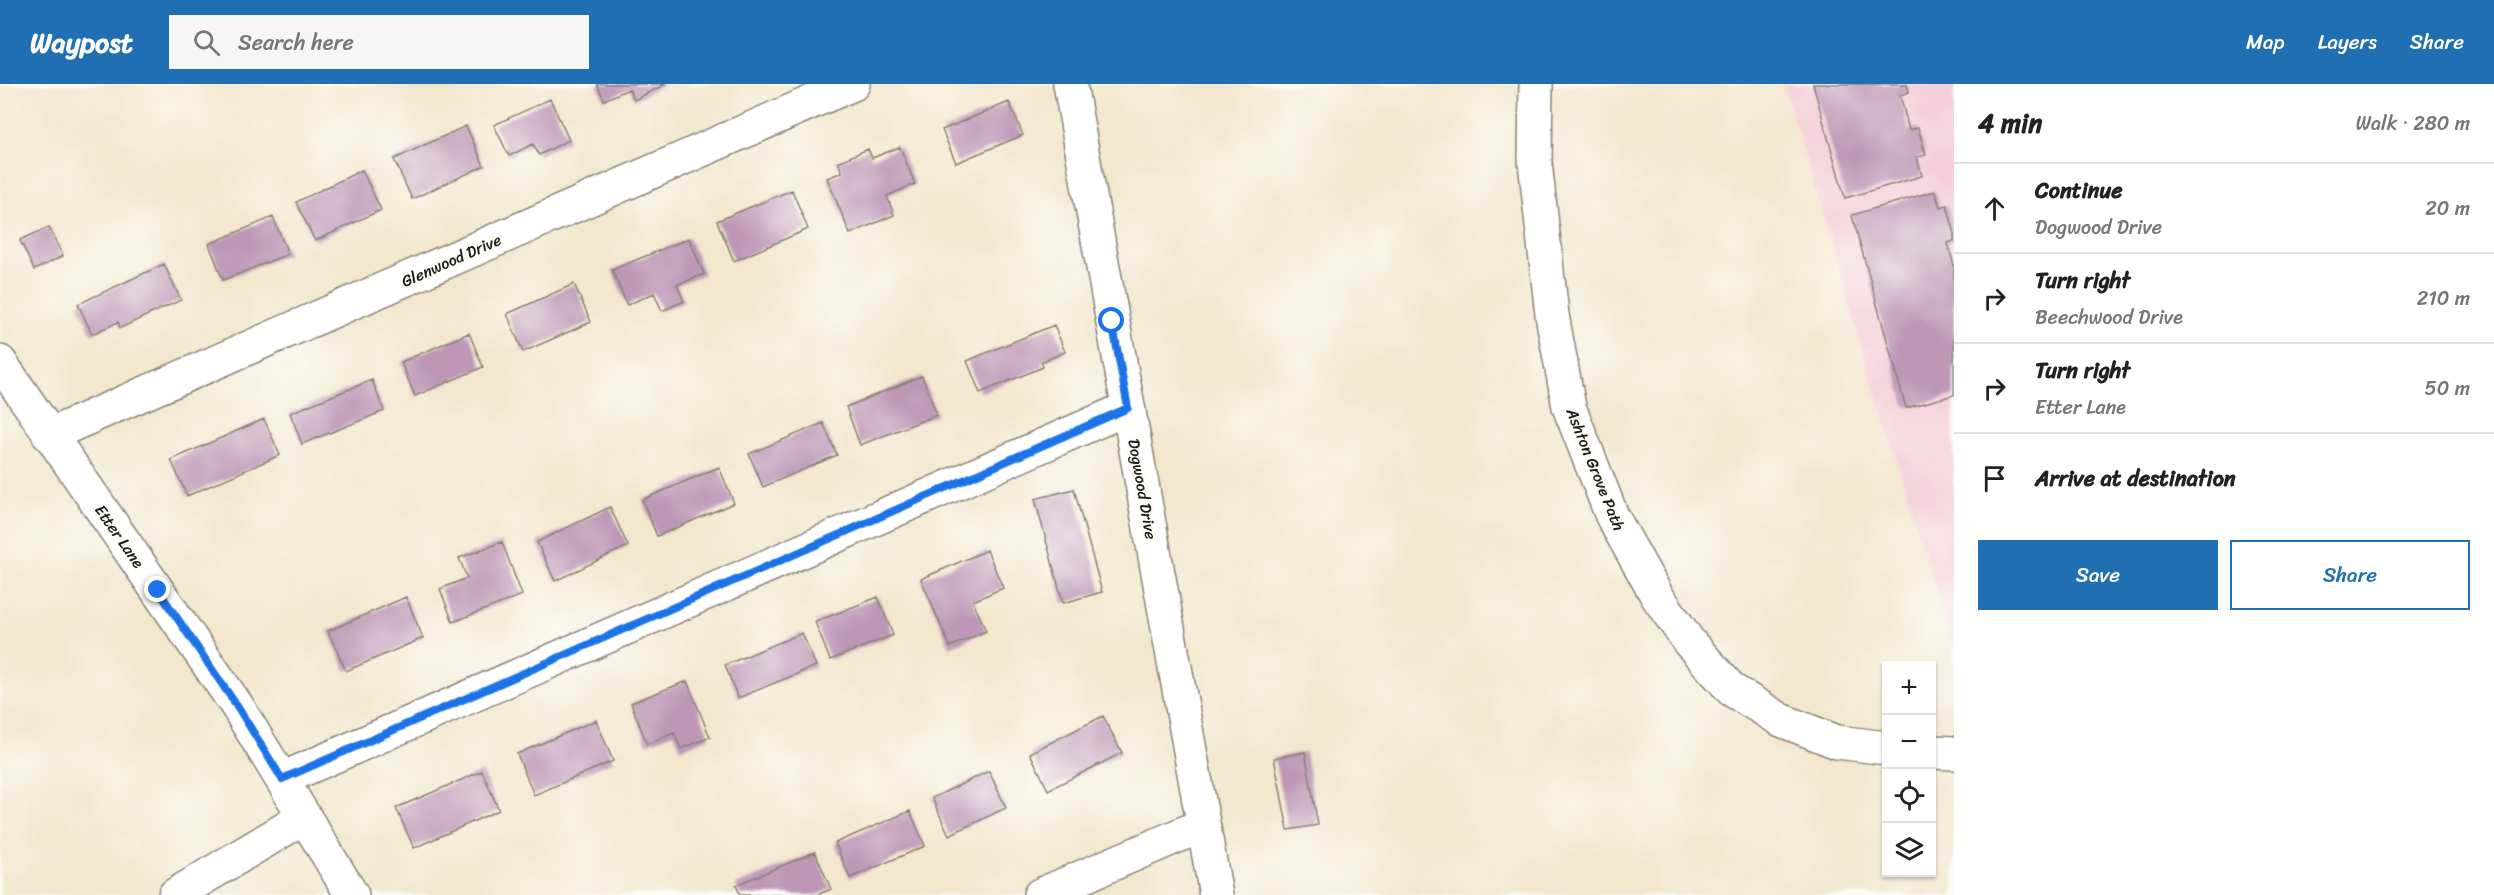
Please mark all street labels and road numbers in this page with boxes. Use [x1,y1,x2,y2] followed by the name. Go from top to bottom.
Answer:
[396,225,506,296] street label: Glenwood Drive
[1557,402,1633,535] street label: Ashton Grove Path
[1119,436,1166,542] street label: Dogwood Drive
[87,498,153,575] street label: Etter Lane

